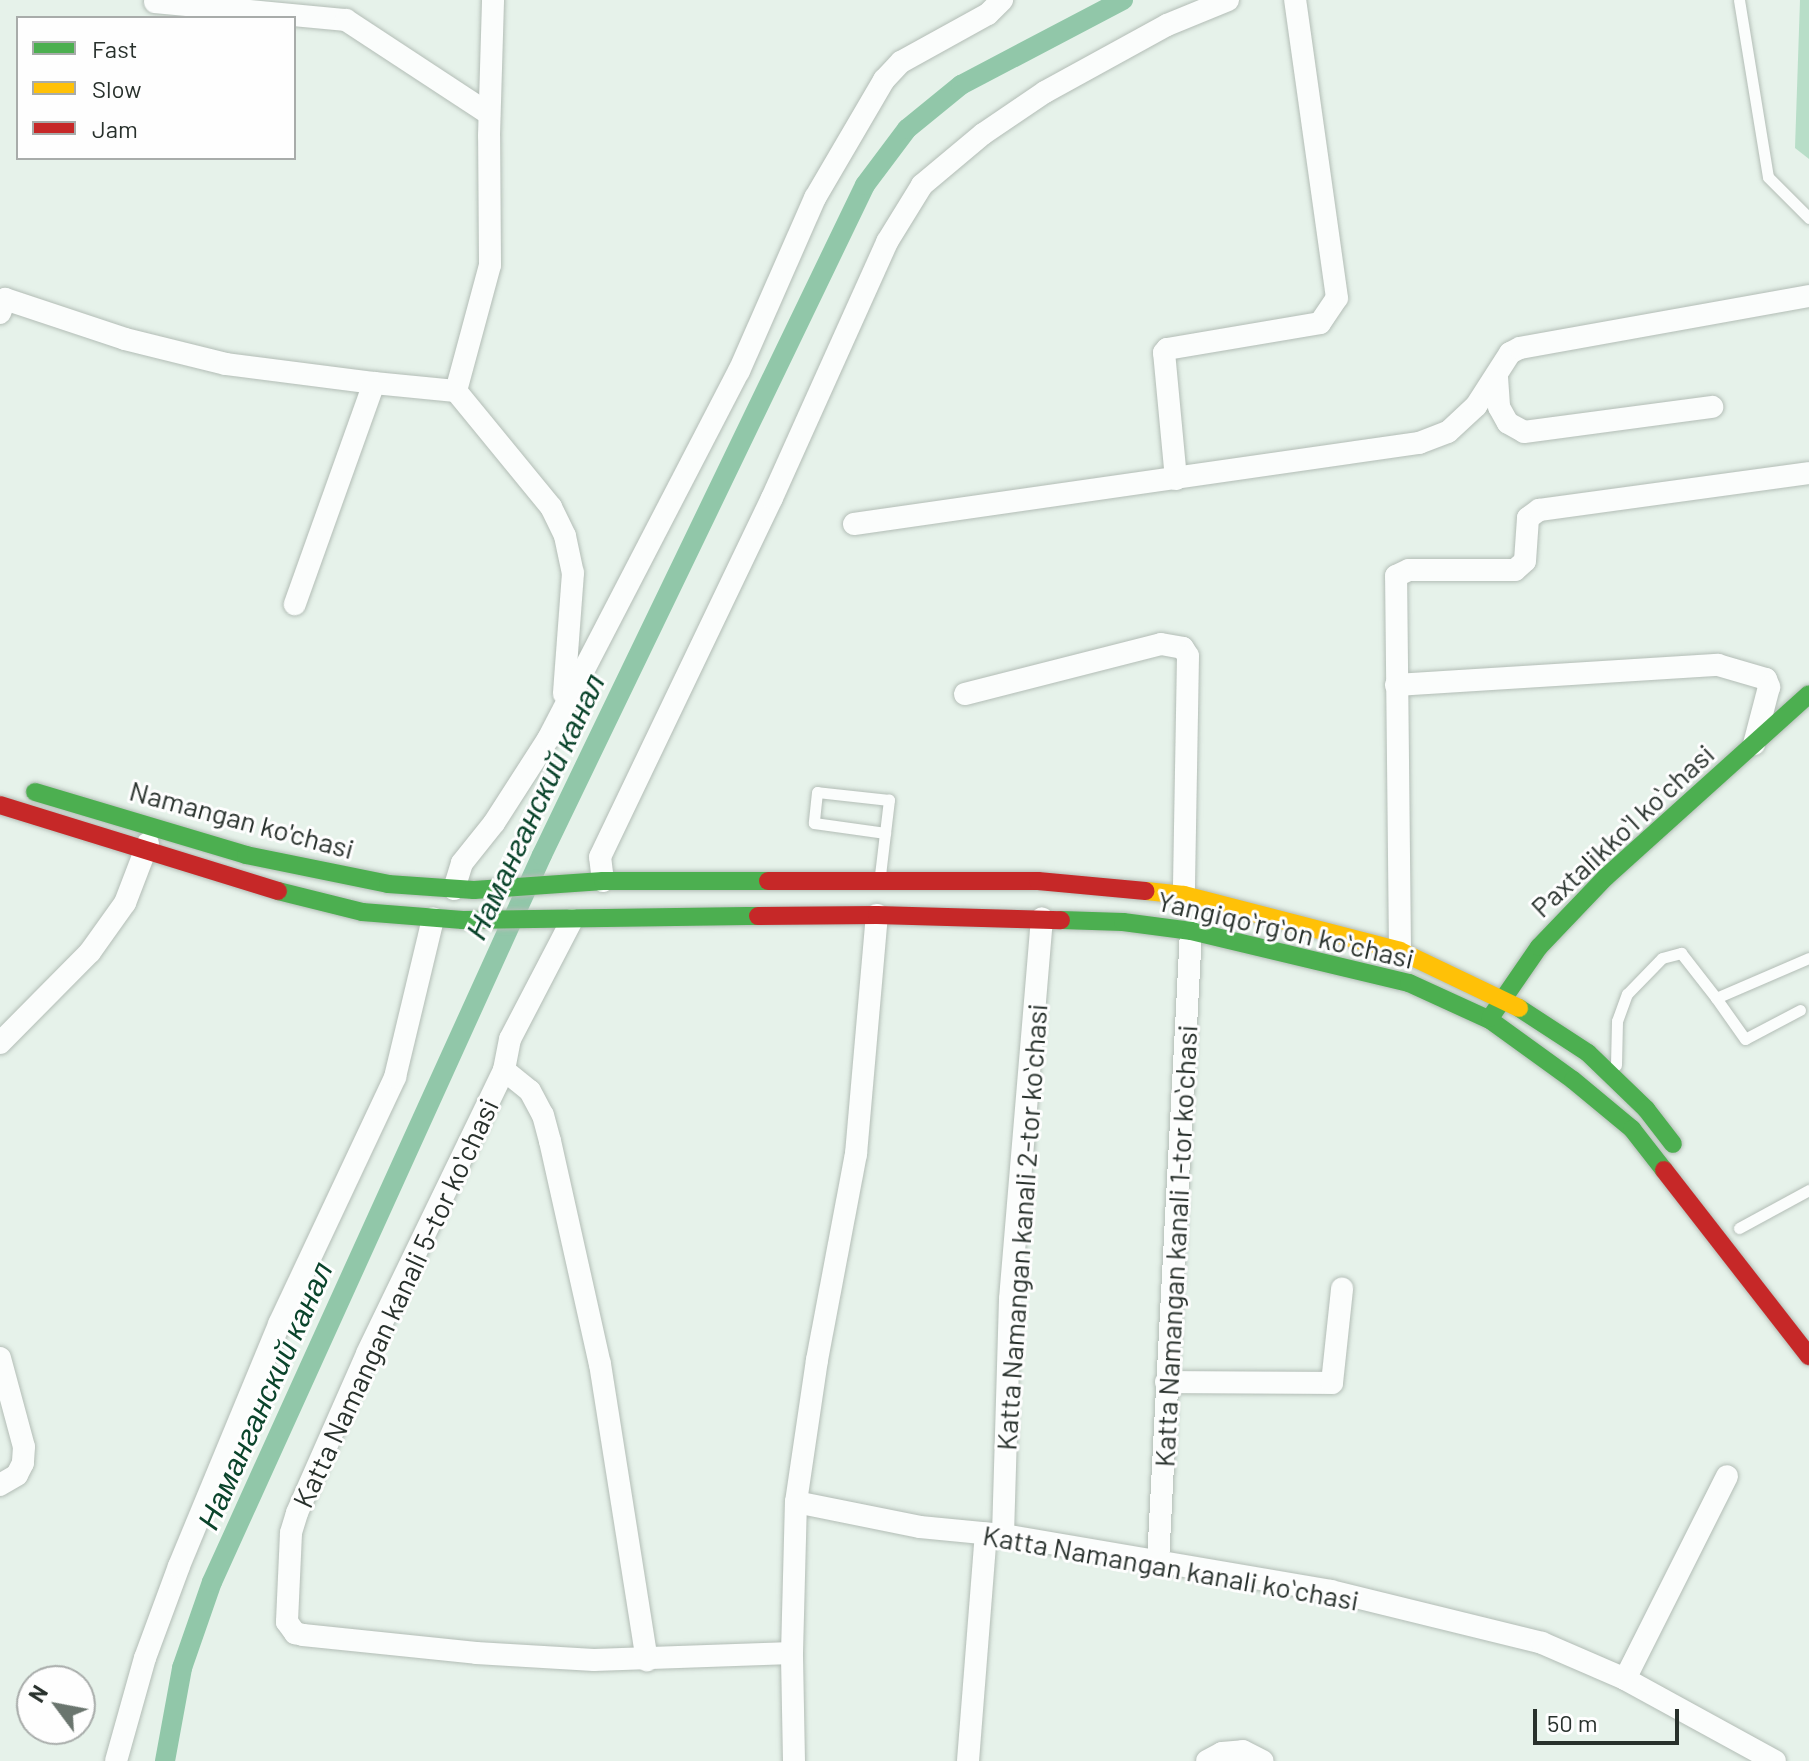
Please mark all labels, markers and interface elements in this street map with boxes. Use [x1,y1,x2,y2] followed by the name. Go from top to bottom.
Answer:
[16,16,296,160] legend
[92,34,137,63] text: Fast
[92,74,141,103] text: Slow
[92,114,138,143] text: Jam
[457,668,611,944] water label: Наманганский канал
[1523,736,1721,924] street label: Paxtalikkoʻl koʻchasi
[126,773,358,865] street label: Namangan ko'chasi
[1154,883,1418,975] street label: Yangiqoʻrgʻon koʻchasi
[989,1002,1053,1452] street label: Katta Namangan kanali 2-tor koʻchasi
[1147,1024,1203,1468] street label: Katta Namangan kanali 1-tor koʻchasi
[285,1093,505,1513] street label: Katta Namangan kanali 5-tor koʻchasi
[189,1256,339,1534] water label: Наманганский канал
[980,1517,1362,1617] street label: Katta Namangan kanali koʻchasi
[16,1665,96,1745] north arrow
[22,1680,52,1706] text: N
[1537,1693,1683,1743] scale bar
[1547,1708,1598,1737] text: 50 m

